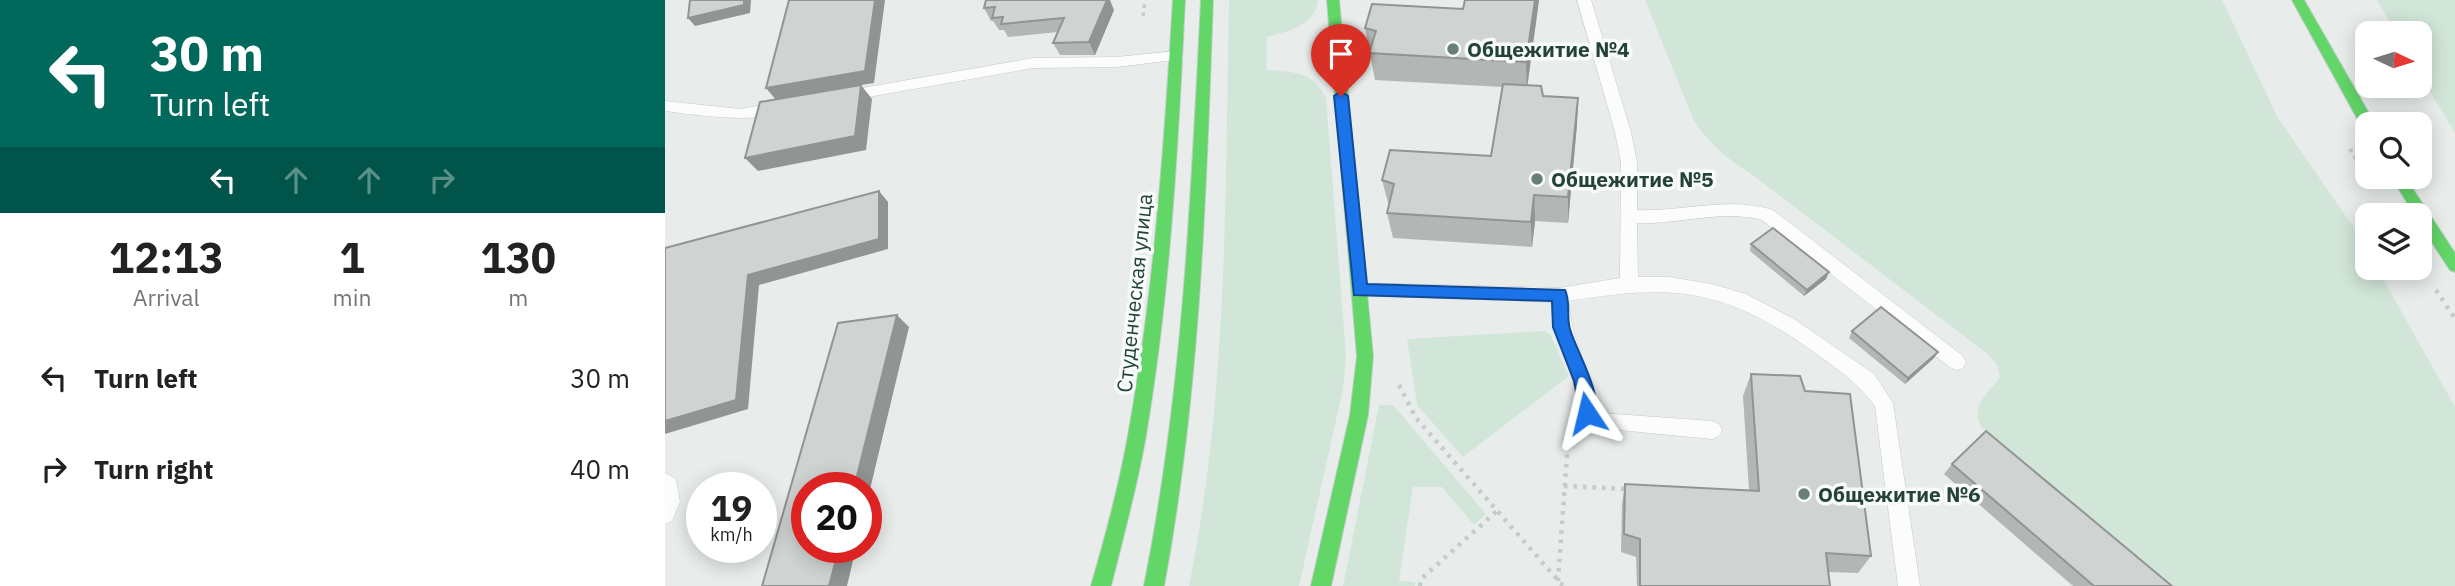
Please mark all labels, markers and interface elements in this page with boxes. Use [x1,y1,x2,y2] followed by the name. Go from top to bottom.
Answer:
[150,21,264,84] text: 30 m
[2355,21,2433,98] north arrow
[2355,21,2432,280] map controls
[1311,24,1371,96] pin
[35,28,126,119] icon: left
[1322,35,1360,73] icon: arrive
[1467,35,1630,63] place label: Общежитие №4
[1445,41,1461,57] marker: Общежитие №4
[150,83,270,125] text: Turn left
[2355,112,2432,189] button: search
[204,161,242,199] icon: left
[277,161,315,199] icon: ahead
[350,161,388,199] icon: ahead
[423,161,461,199] icon: right
[1551,165,1714,193] place label: Общежитие №5
[1529,171,1545,187] marker: Общежитие №5
[1110,192,1158,394] street label: Студенческая улица
[2355,203,2432,280] button: layers
[109,230,224,285] text: 12:13
[339,230,365,285] text: 1
[480,230,556,285] text: 130
[133,282,200,312] text: Arrival
[333,282,371,312] text: min
[508,282,528,312] text: m
[35,359,73,397] icon: left
[94,361,197,395] text: Turn left
[570,361,630,395] text: 30 m
[1550,376,1624,450] position arrow
[35,450,73,488] icon: right
[94,452,213,486] text: Turn right
[570,452,630,486] text: 40 m
[791,472,882,563] speed limit sign: 20
[1818,480,1981,508] place label: Общежитие №6
[710,485,753,531] text: 19
[1796,486,1812,502] marker: Общежитие №6
[710,523,753,546] text: km/h

